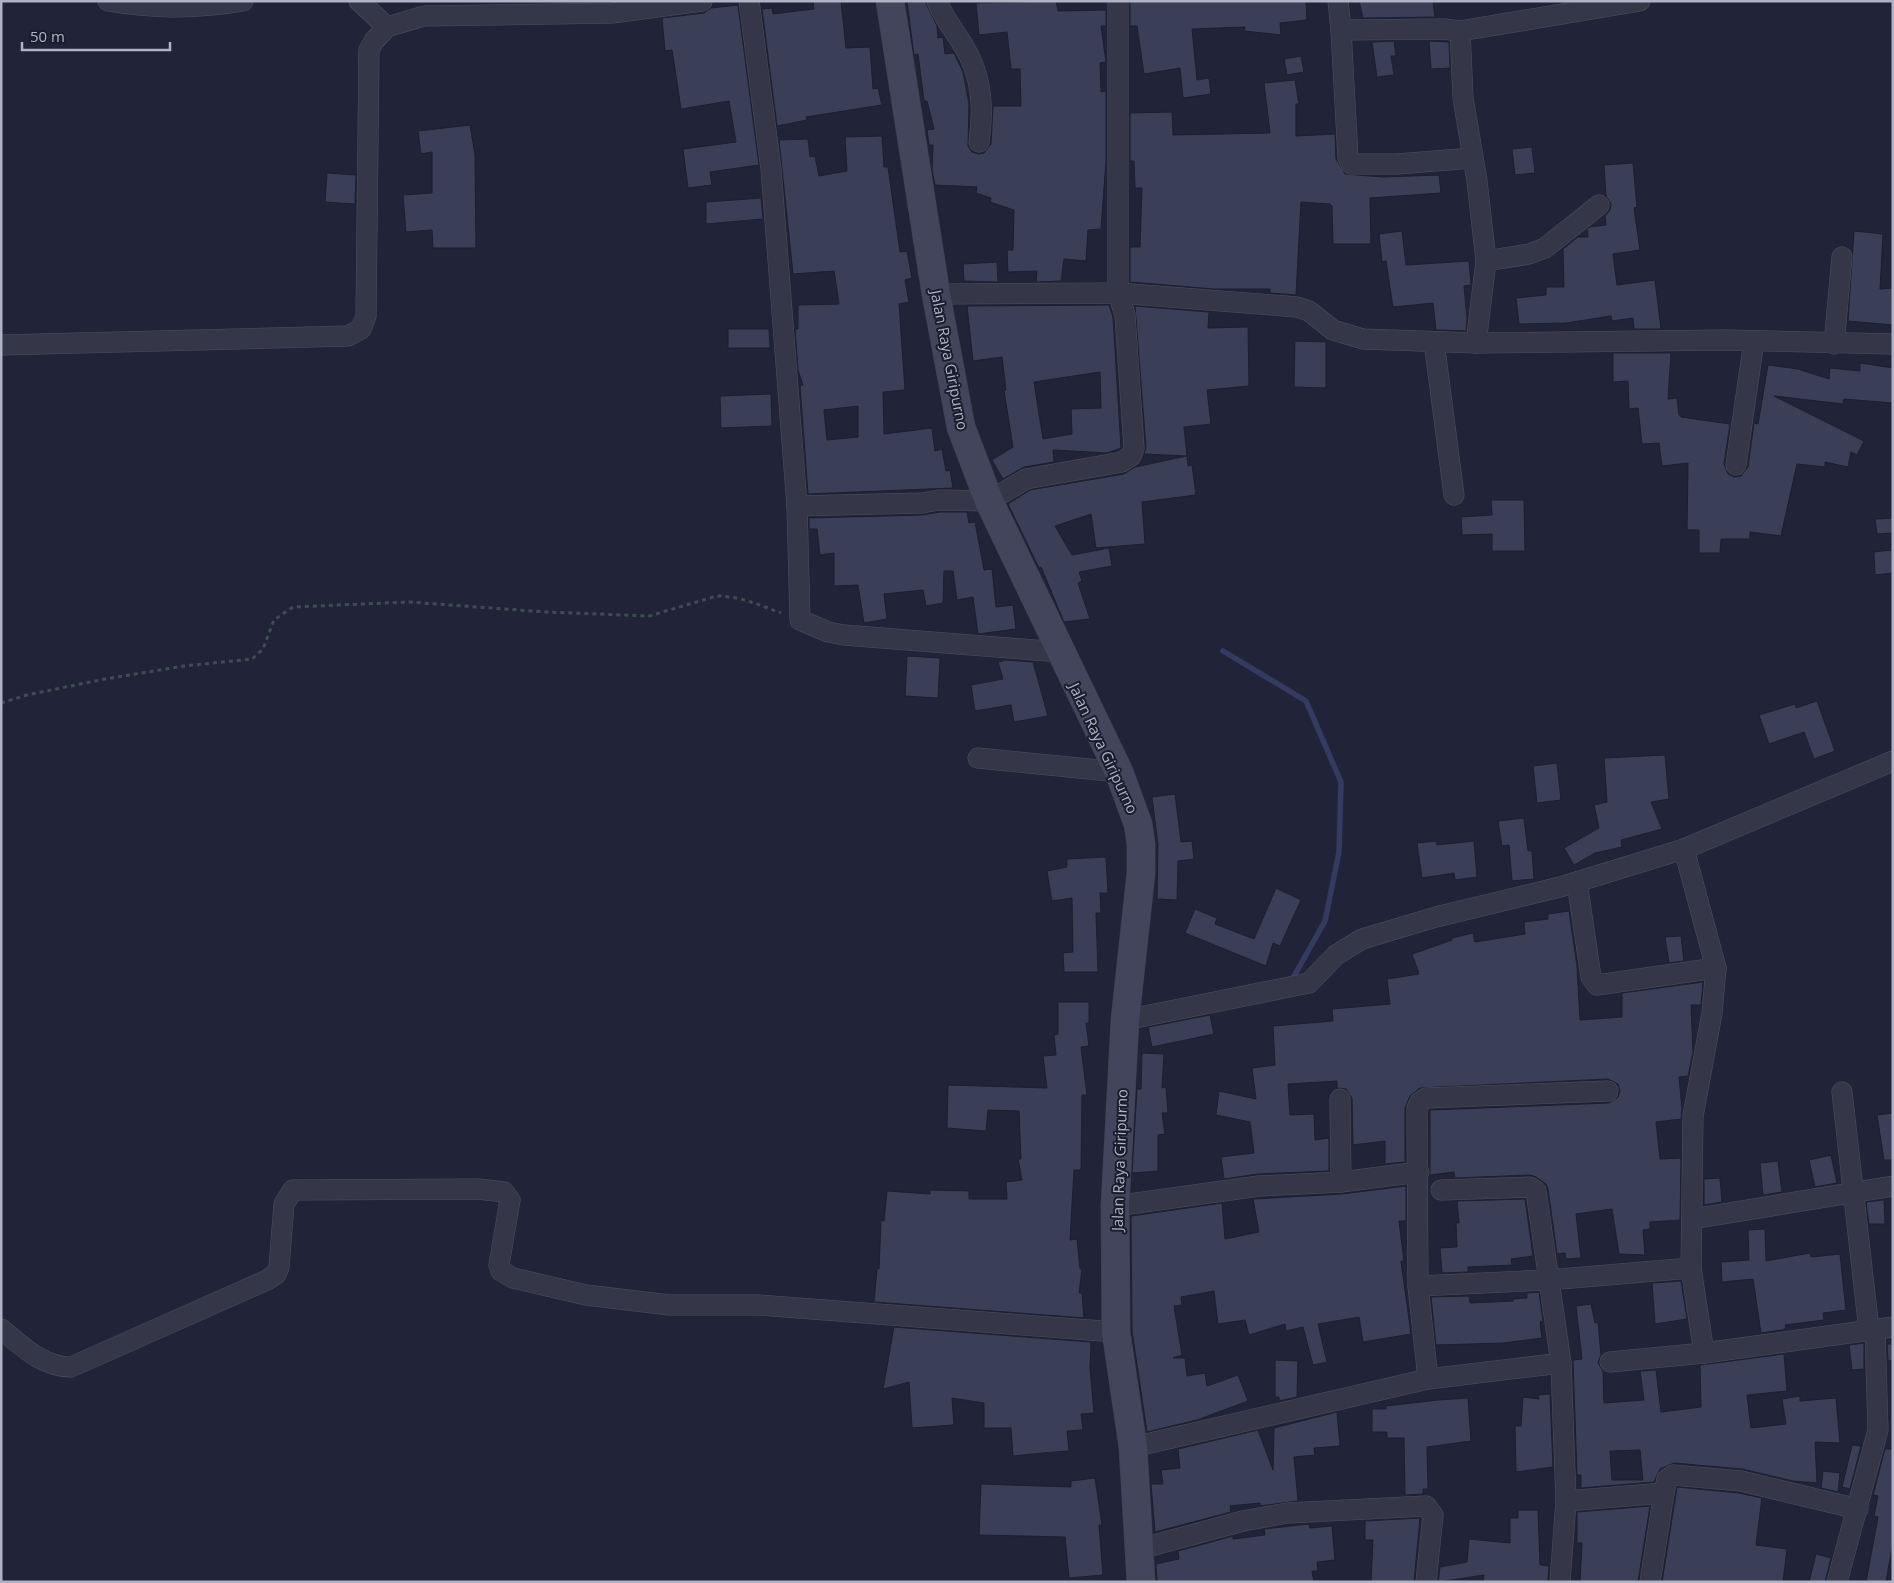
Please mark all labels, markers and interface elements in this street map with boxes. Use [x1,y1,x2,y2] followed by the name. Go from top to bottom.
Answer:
[22,20,170,52] scale bar
[30,26,65,46] text: 50 m
[926,286,973,432] street label: Jalan Raya Giripurno
[1064,677,1143,817] street label: Jalan Raya Giripurno
[1106,1089,1131,1233] street label: Jalan Raya Giripurno

